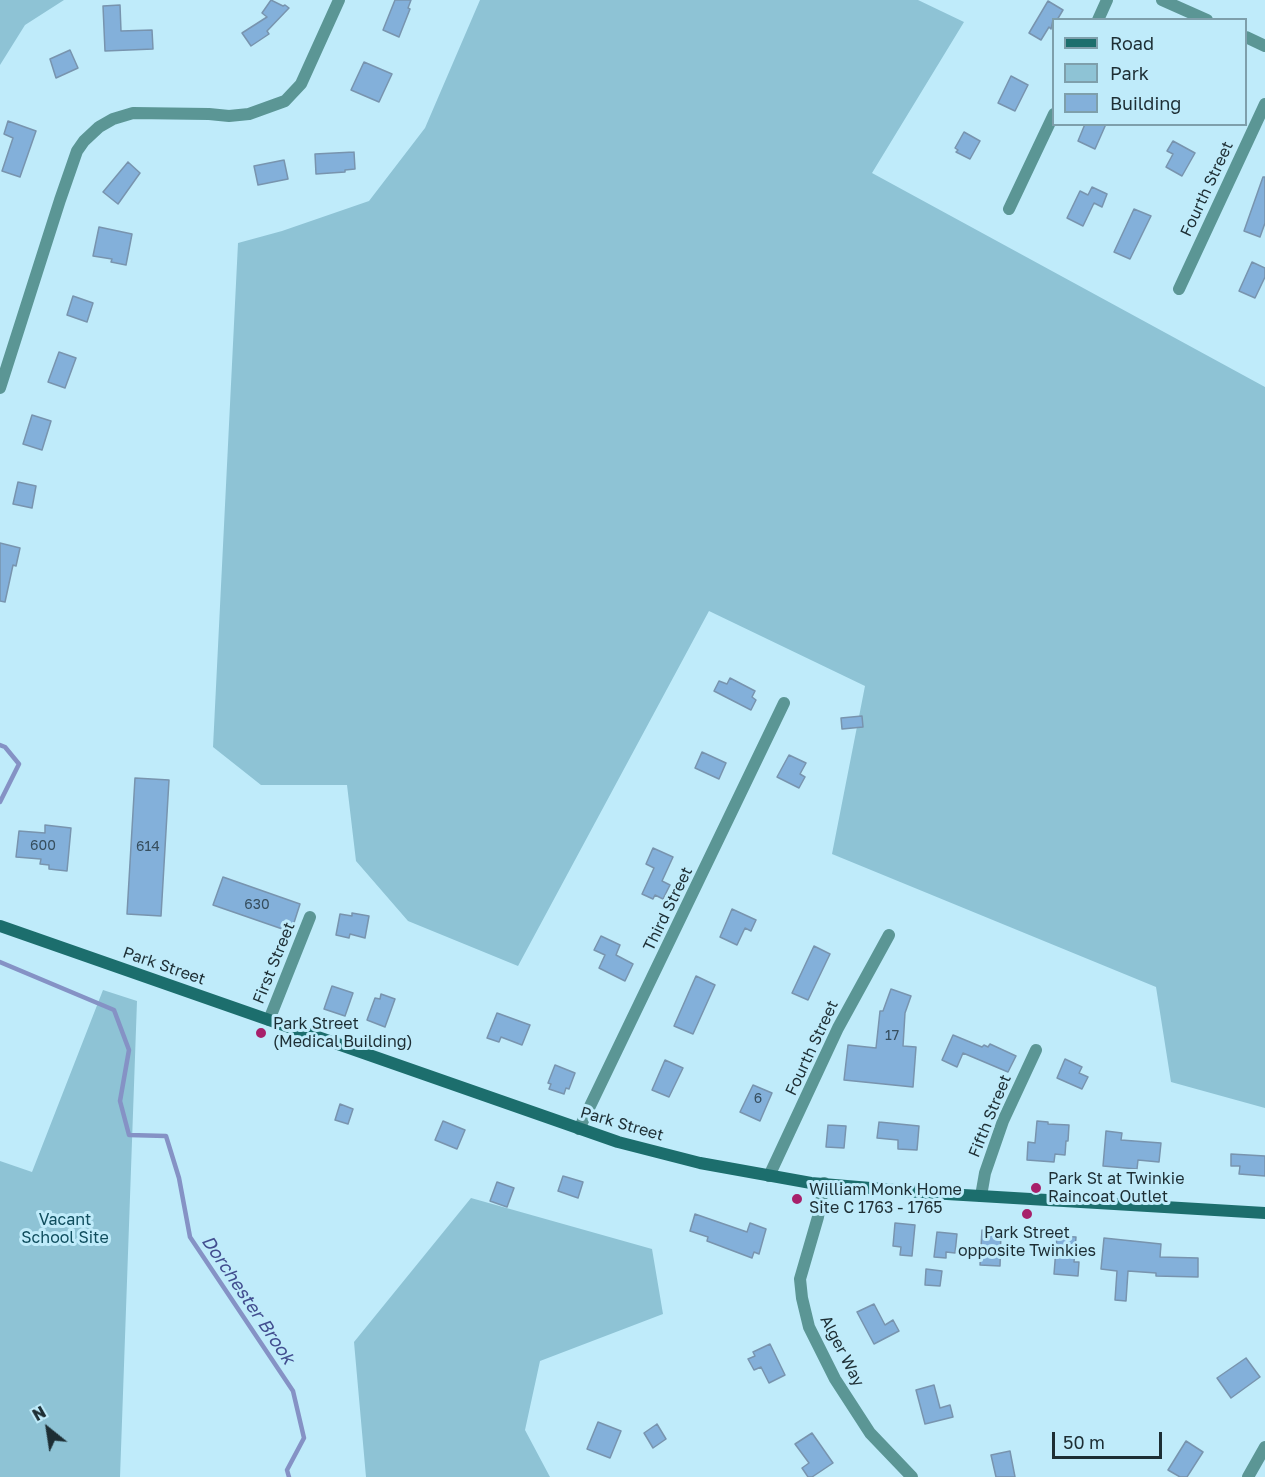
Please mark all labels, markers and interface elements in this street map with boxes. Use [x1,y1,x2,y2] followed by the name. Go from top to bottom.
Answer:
[1052,18,1247,126] legend
[1110,32,1154,54] text: Road
[1110,62,1149,84] text: Park
[1110,92,1181,114] text: Building
[1177,138,1237,240] street label: Fourth Street
[30,838,56,854] house number: 600
[136,839,160,855] house number: 614
[639,864,697,954] street label: Third Street
[244,897,270,913] house number: 630
[249,919,299,1007] street label: First Street
[120,943,208,989] street label: Park Street
[782,997,842,1099] street label: Fourth Street
[273,1014,413,1052] place label: Park Street (Medical Building)
[254,1026,268,1040] marker: Park Street (Medical Building)
[885,1028,899,1044] house number: 17
[965,1072,1015,1160] street label: Fifth Street
[754,1091,762,1107] house number: 6
[578,1103,666,1145] street label: Park Street
[1048,1169,1184,1207] place label: Park St at Twinkie Raincoat Outlet
[809,1180,962,1218] place label: William Monk Home Site C 1763 - 1765
[1029,1181,1043,1195] marker: Park St at Twinkie Raincoat Outlet
[790,1192,804,1206] marker: William Monk Home Site C 1763 - 1765
[1020,1207,1034,1221] marker: Park Street opposite Twinkies
[21,1210,109,1248] park label: Vacant School Site
[958,1223,1096,1261] place label: Park Street opposite Twinkies
[197,1231,299,1369] water label: Dorchester Brook
[816,1312,868,1390] street label: Alger Way
[18,1399,78,1459] north arrow
[29,1402,49,1425] text: N
[1055,1420,1164,1458] scale bar
[1063,1431,1105,1453] text: 50 m

